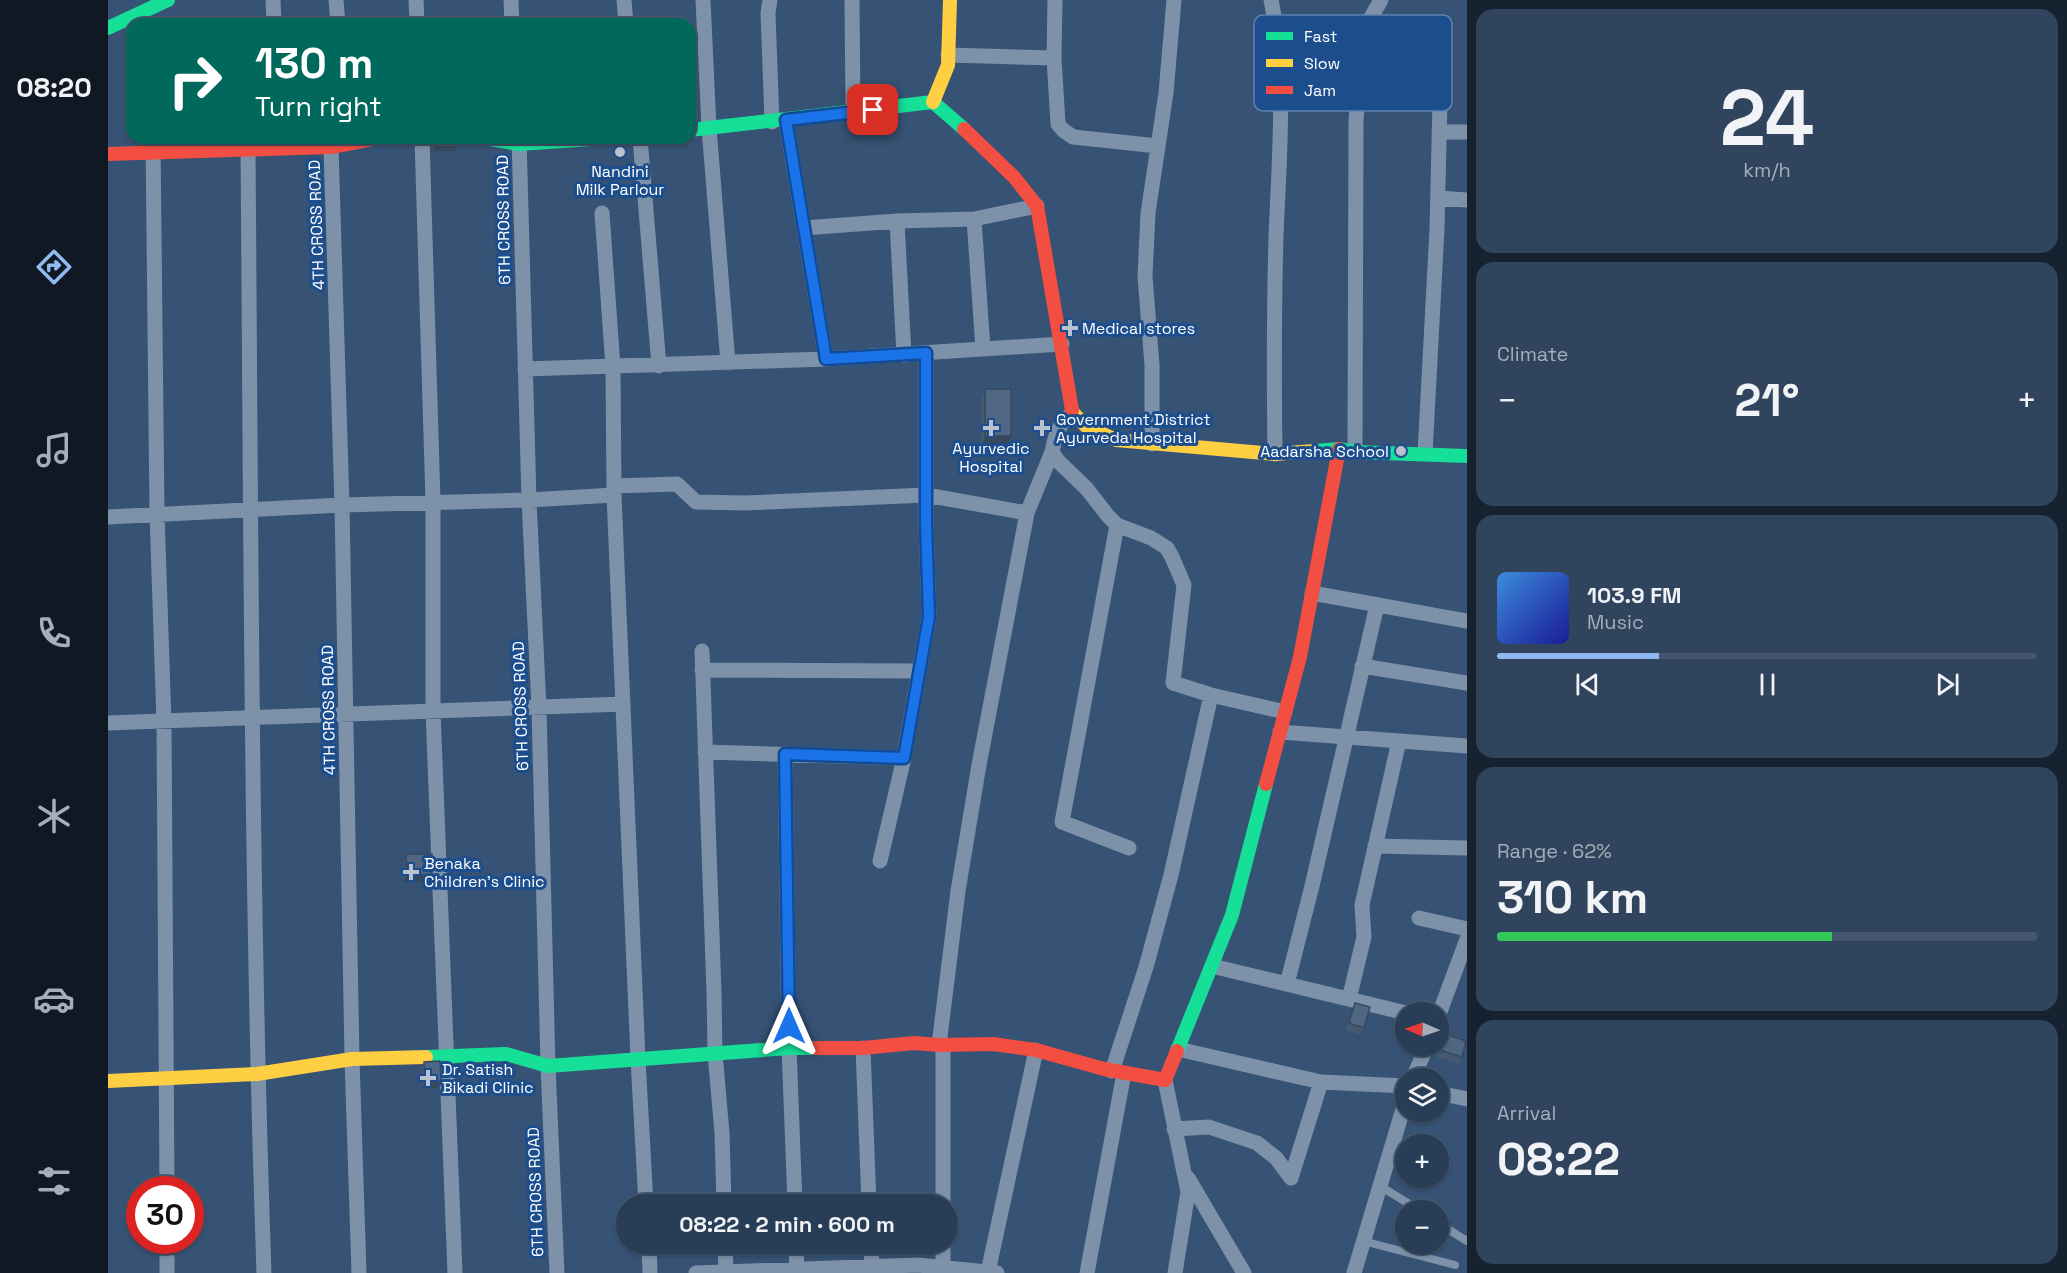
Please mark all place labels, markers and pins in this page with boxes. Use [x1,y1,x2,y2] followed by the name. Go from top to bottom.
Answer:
[847,84,898,135] pin
[613,145,627,159] marker: Nandini Milk Parlour
[576,161,664,200] place label: Nandini Milk Parlour
[1082,318,1195,339] place label: Medical stores
[1063,321,1077,335] marker: Medical stores
[1056,409,1211,448] place label: Government District Ayurveda Hospital
[982,419,1000,437] marker: Ayurvedic Hospital
[1033,419,1051,437] marker: Government District Ayurveda Hospital
[952,438,1030,477] place label: Ayurvedic Hospital
[1260,441,1389,462] place label: Aadarsha School
[1394,444,1408,458] marker: Aadarsha School
[424,853,545,892] place label: Benaka Children's Clinic
[402,863,420,881] marker: Benaka Children's Clinic
[442,1059,534,1098] place label: Dr. Satish Bikadi Clinic
[419,1069,437,1087] marker: Dr. Satish Bikadi Clinic

